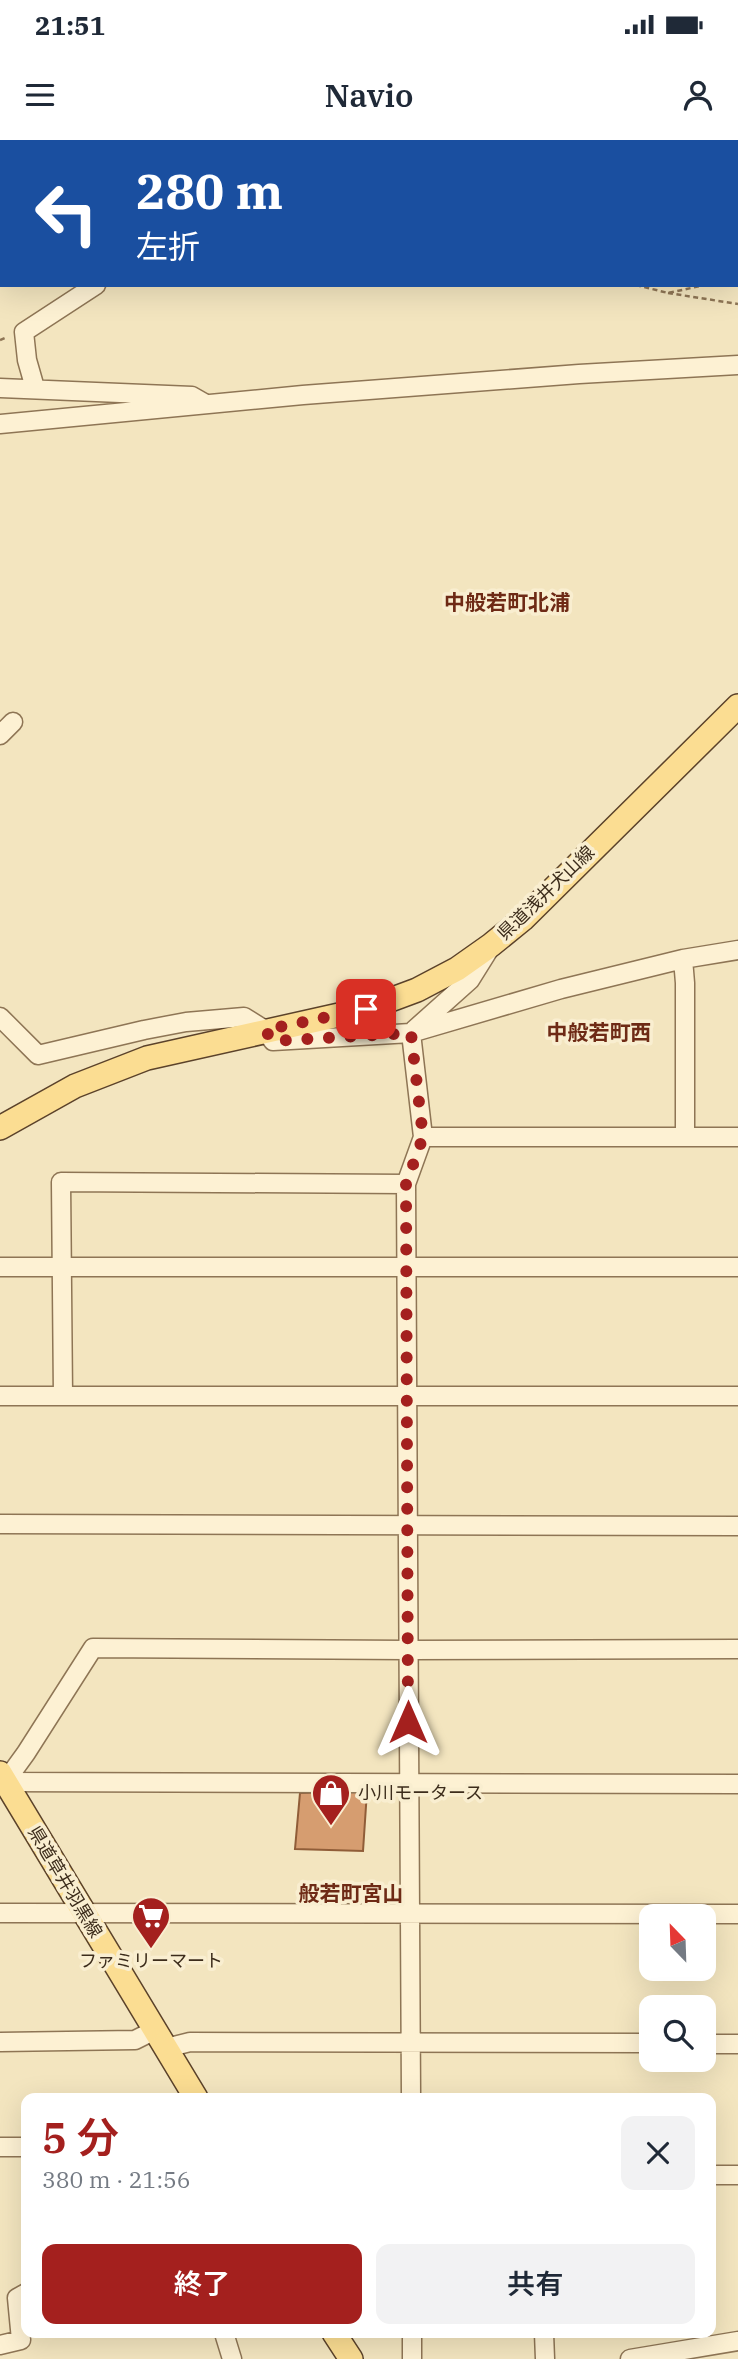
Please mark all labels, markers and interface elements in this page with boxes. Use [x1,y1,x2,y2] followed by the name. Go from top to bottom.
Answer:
[35,8,105,42] text: 21:51
[324,74,414,116] text: Navio
[21,76,59,114] icon: menu
[679,76,717,114] icon: person
[136,159,283,222] text: 280 m
[21,168,112,259] icon: left
[136,225,200,267] text: 左折
[444,588,570,616] district label: 中般若町北浦
[492,841,599,945] street label: 県道浅井犬山線
[336,979,396,1039] pin
[347,990,385,1028] icon: arrive
[547,1018,652,1046] district label: 中般若町西
[371,1685,445,1759] position arrow
[310,1772,352,1827] shop icon: 小川モータース
[358,1781,483,1804] place label: 小川モータース
[23,1822,108,1942] street label: 県道草井羽黒線
[299,1879,404,1907] district label: 般若町宮山
[130,1895,172,1950] supermarket icon: ファミリーマート
[639,1904,716,1981] north arrow
[639,1904,716,2072] map controls
[79,1949,223,1972] place label: ファミリーマート
[639,1995,716,2072] button: search
[42,2110,119,2165] text: 5 分
[621,2116,695,2190] button: close
[42,2164,191,2194] text: 380 m · 21:56
[42,2244,362,2324] button: 終了
[376,2244,695,2324] button: 共有

